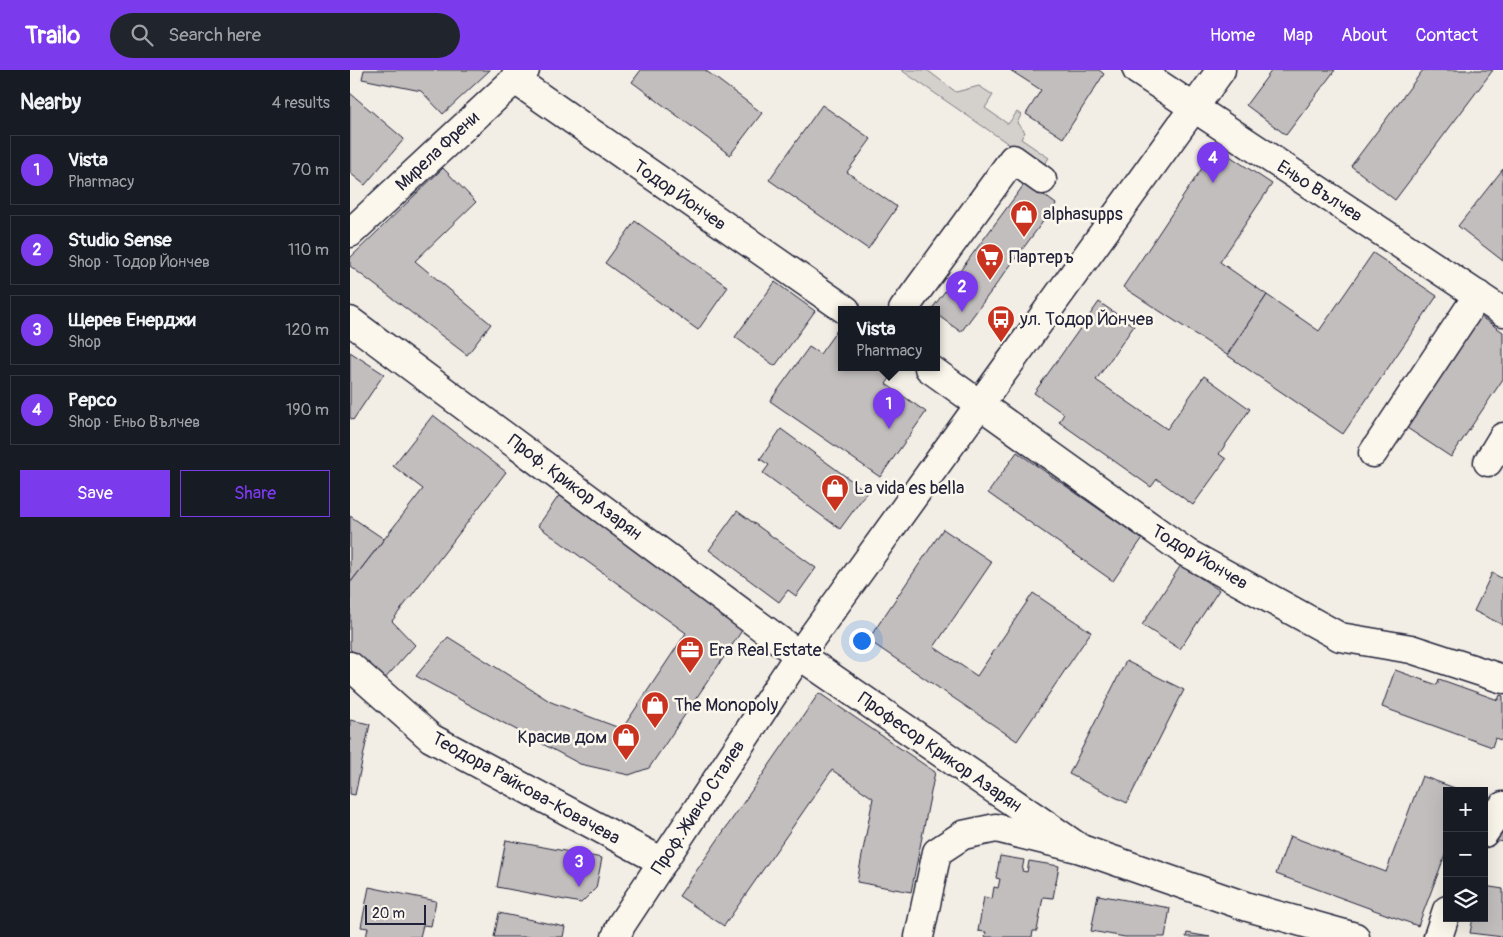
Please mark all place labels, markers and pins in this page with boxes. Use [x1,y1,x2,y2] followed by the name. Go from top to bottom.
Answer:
[1197,142,1229,183] pin: 4
[1009,199,1039,238] shop icon: alphasupps
[1043,203,1123,226] place label: alphasupps
[975,242,1005,281] supermarket icon: Партеръ
[1009,246,1074,269] place label: Партеръ
[946,271,978,312] pin: 2
[986,304,1016,343] bus stop icon: ул. Тодор Йончев
[1019,308,1154,331] place label: ул. Тодор Йончев
[873,388,905,429] pin: 1
[820,473,850,512] shop icon: La vida es bella
[854,477,964,500] place label: La vida es bella
[675,635,705,674] office icon: Era Real Estate
[709,639,822,662] place label: Era Real Estate
[640,690,670,729] shop icon: The Monopoly
[674,694,778,717] place label: The Monopoly
[611,722,641,761] shop icon: Красив дом
[518,726,607,749] place label: Красив дом
[563,846,595,887] pin: 3

